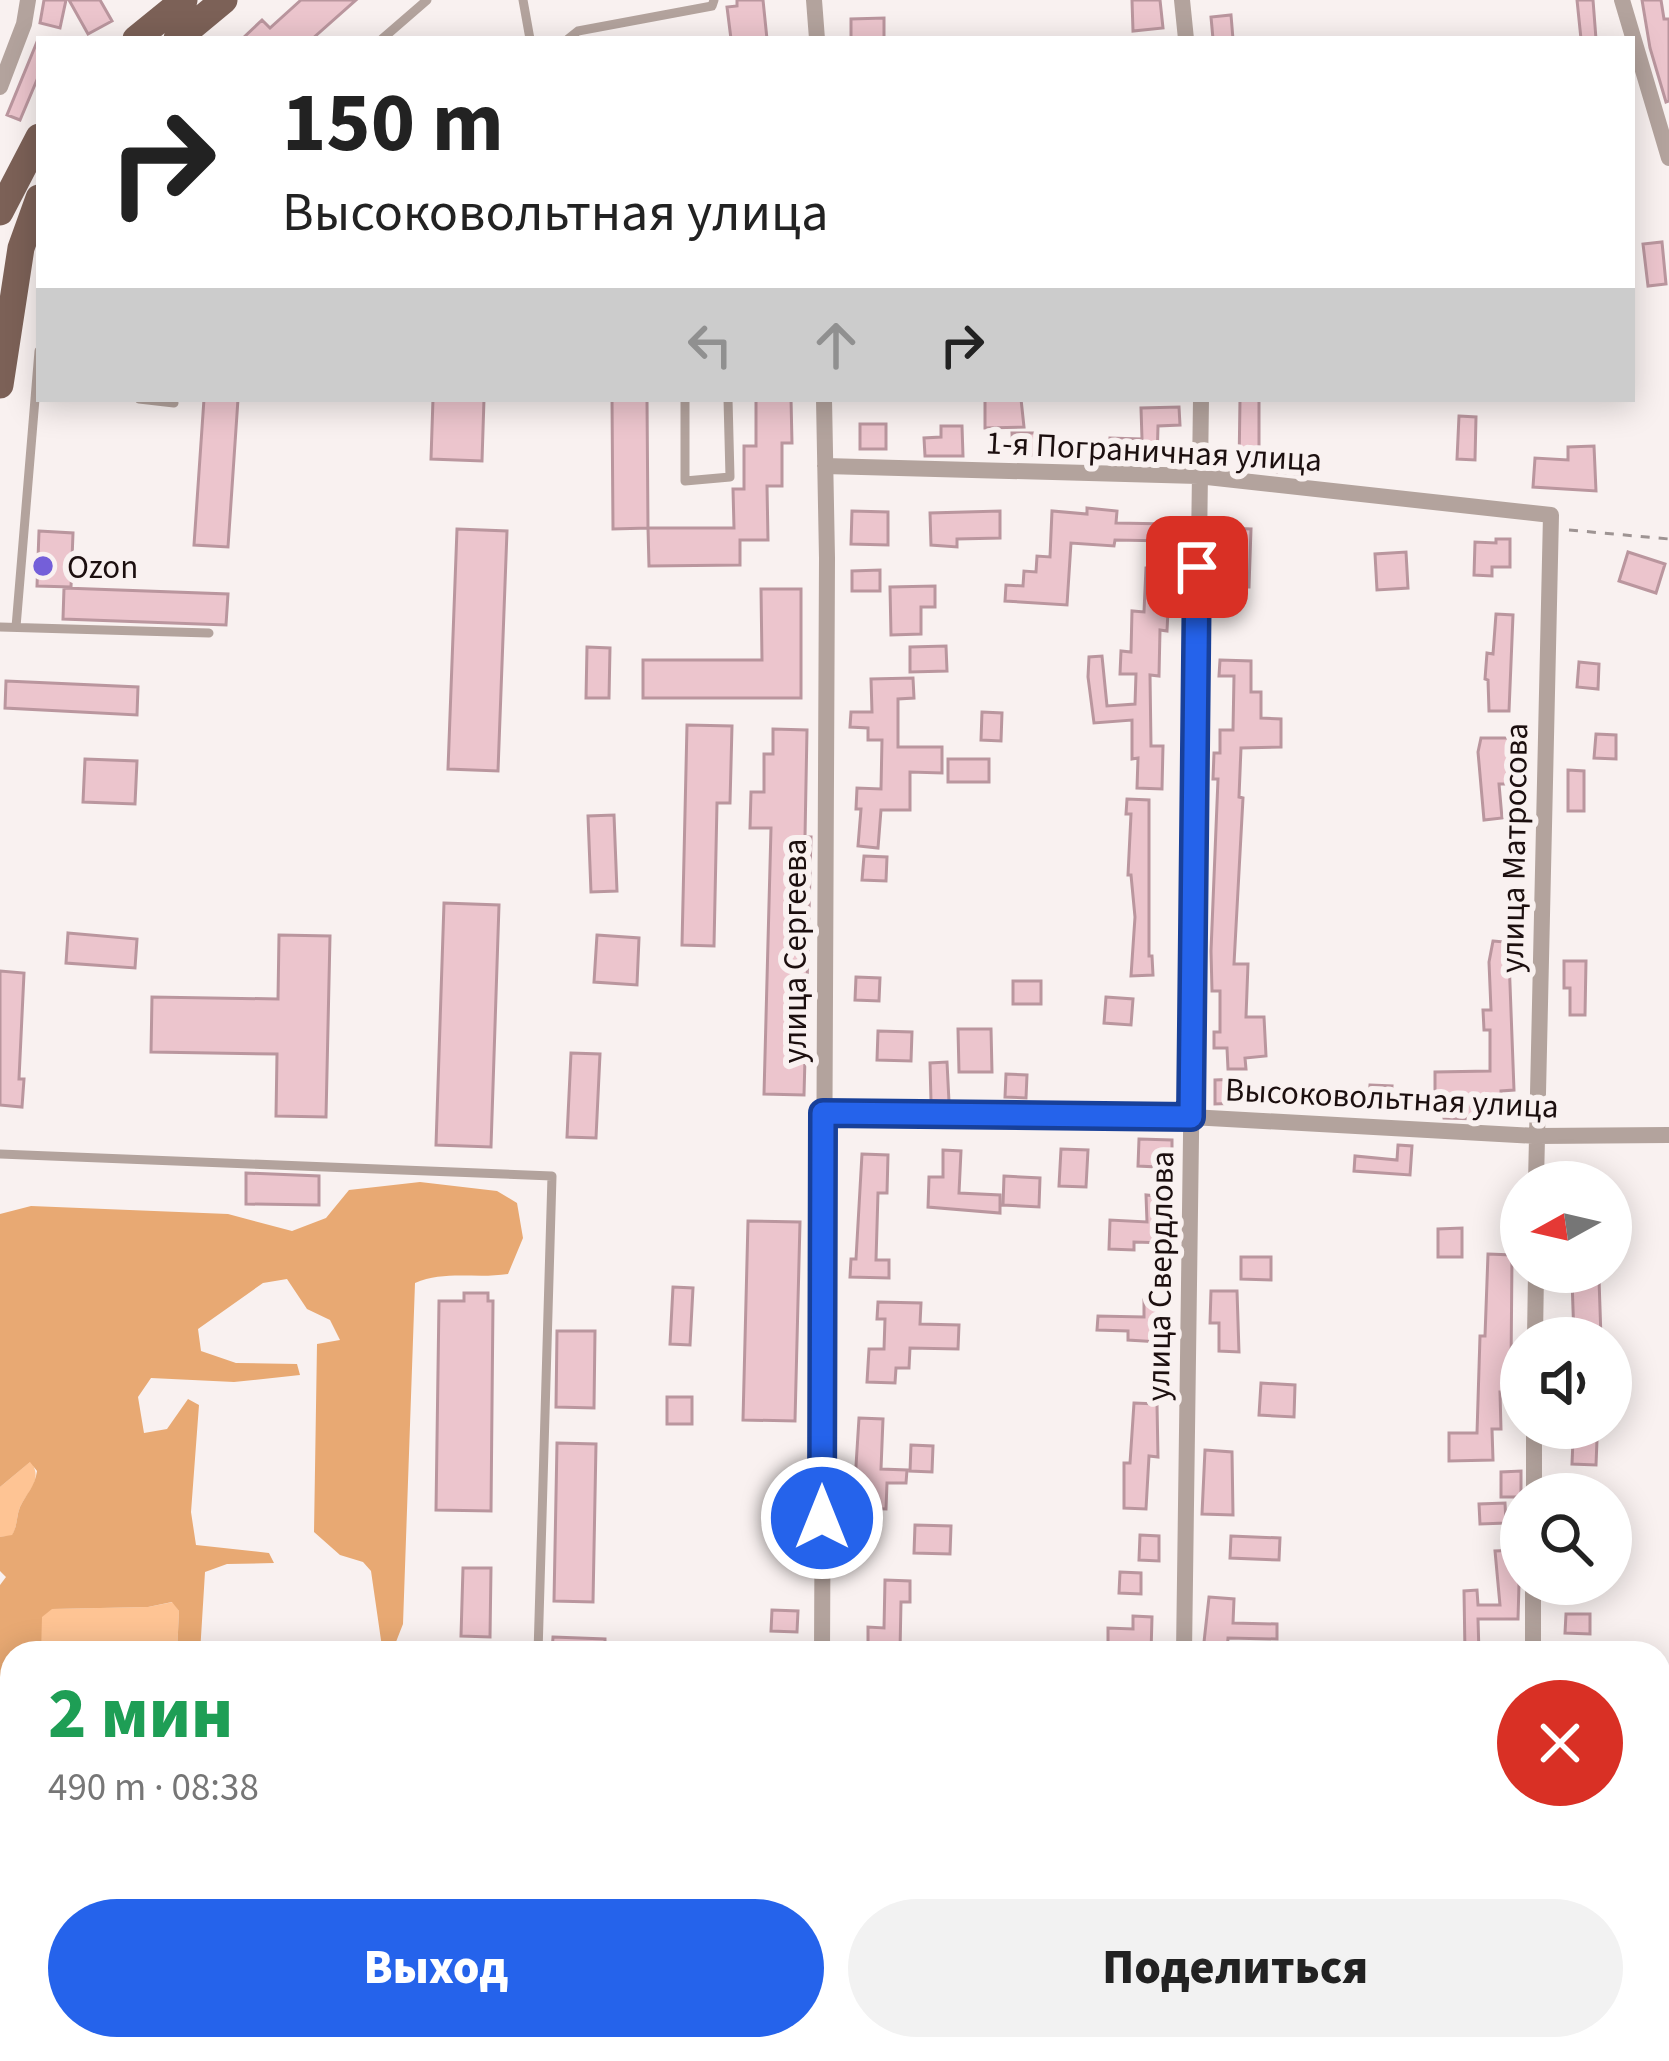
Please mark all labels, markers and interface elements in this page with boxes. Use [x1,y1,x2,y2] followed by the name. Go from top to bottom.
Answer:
[282,64,504,184] text: 150 m
[84,84,240,240] icon: right
[282,175,829,252] text: Высоковольтная улица
[677,312,743,378] icon: left
[803,312,869,378] icon: ahead
[929,312,995,378] icon: right
[985,419,1323,484] street label: 1-я Пограничная улица
[1146,516,1248,618] pin
[1164,534,1230,600] icon: arrive
[67,544,138,591] place label: Ozon
[30,553,56,579] marker: Ozon
[1489,722,1540,974] street label: улица Матросова
[772,839,819,1063] street label: улица Сергеева
[1224,1066,1560,1131] street label: Высоковольтная улица
[1135,1150,1186,1402] street label: улица Свердлова
[1500,1161,1632,1293] north arrow
[1500,1161,1632,1605] map controls
[1500,1317,1632,1449] button: sound
[759,1455,885,1581] position arrow
[1500,1473,1632,1605] button: search
[48,1663,233,1766] text: 2 мин
[1497,1680,1623,1806] button: close
[48,1760,259,1816] text: 490 m · 08:38
[48,1899,824,2037] button: Выход
[848,1899,1623,2037] button: Поделиться

